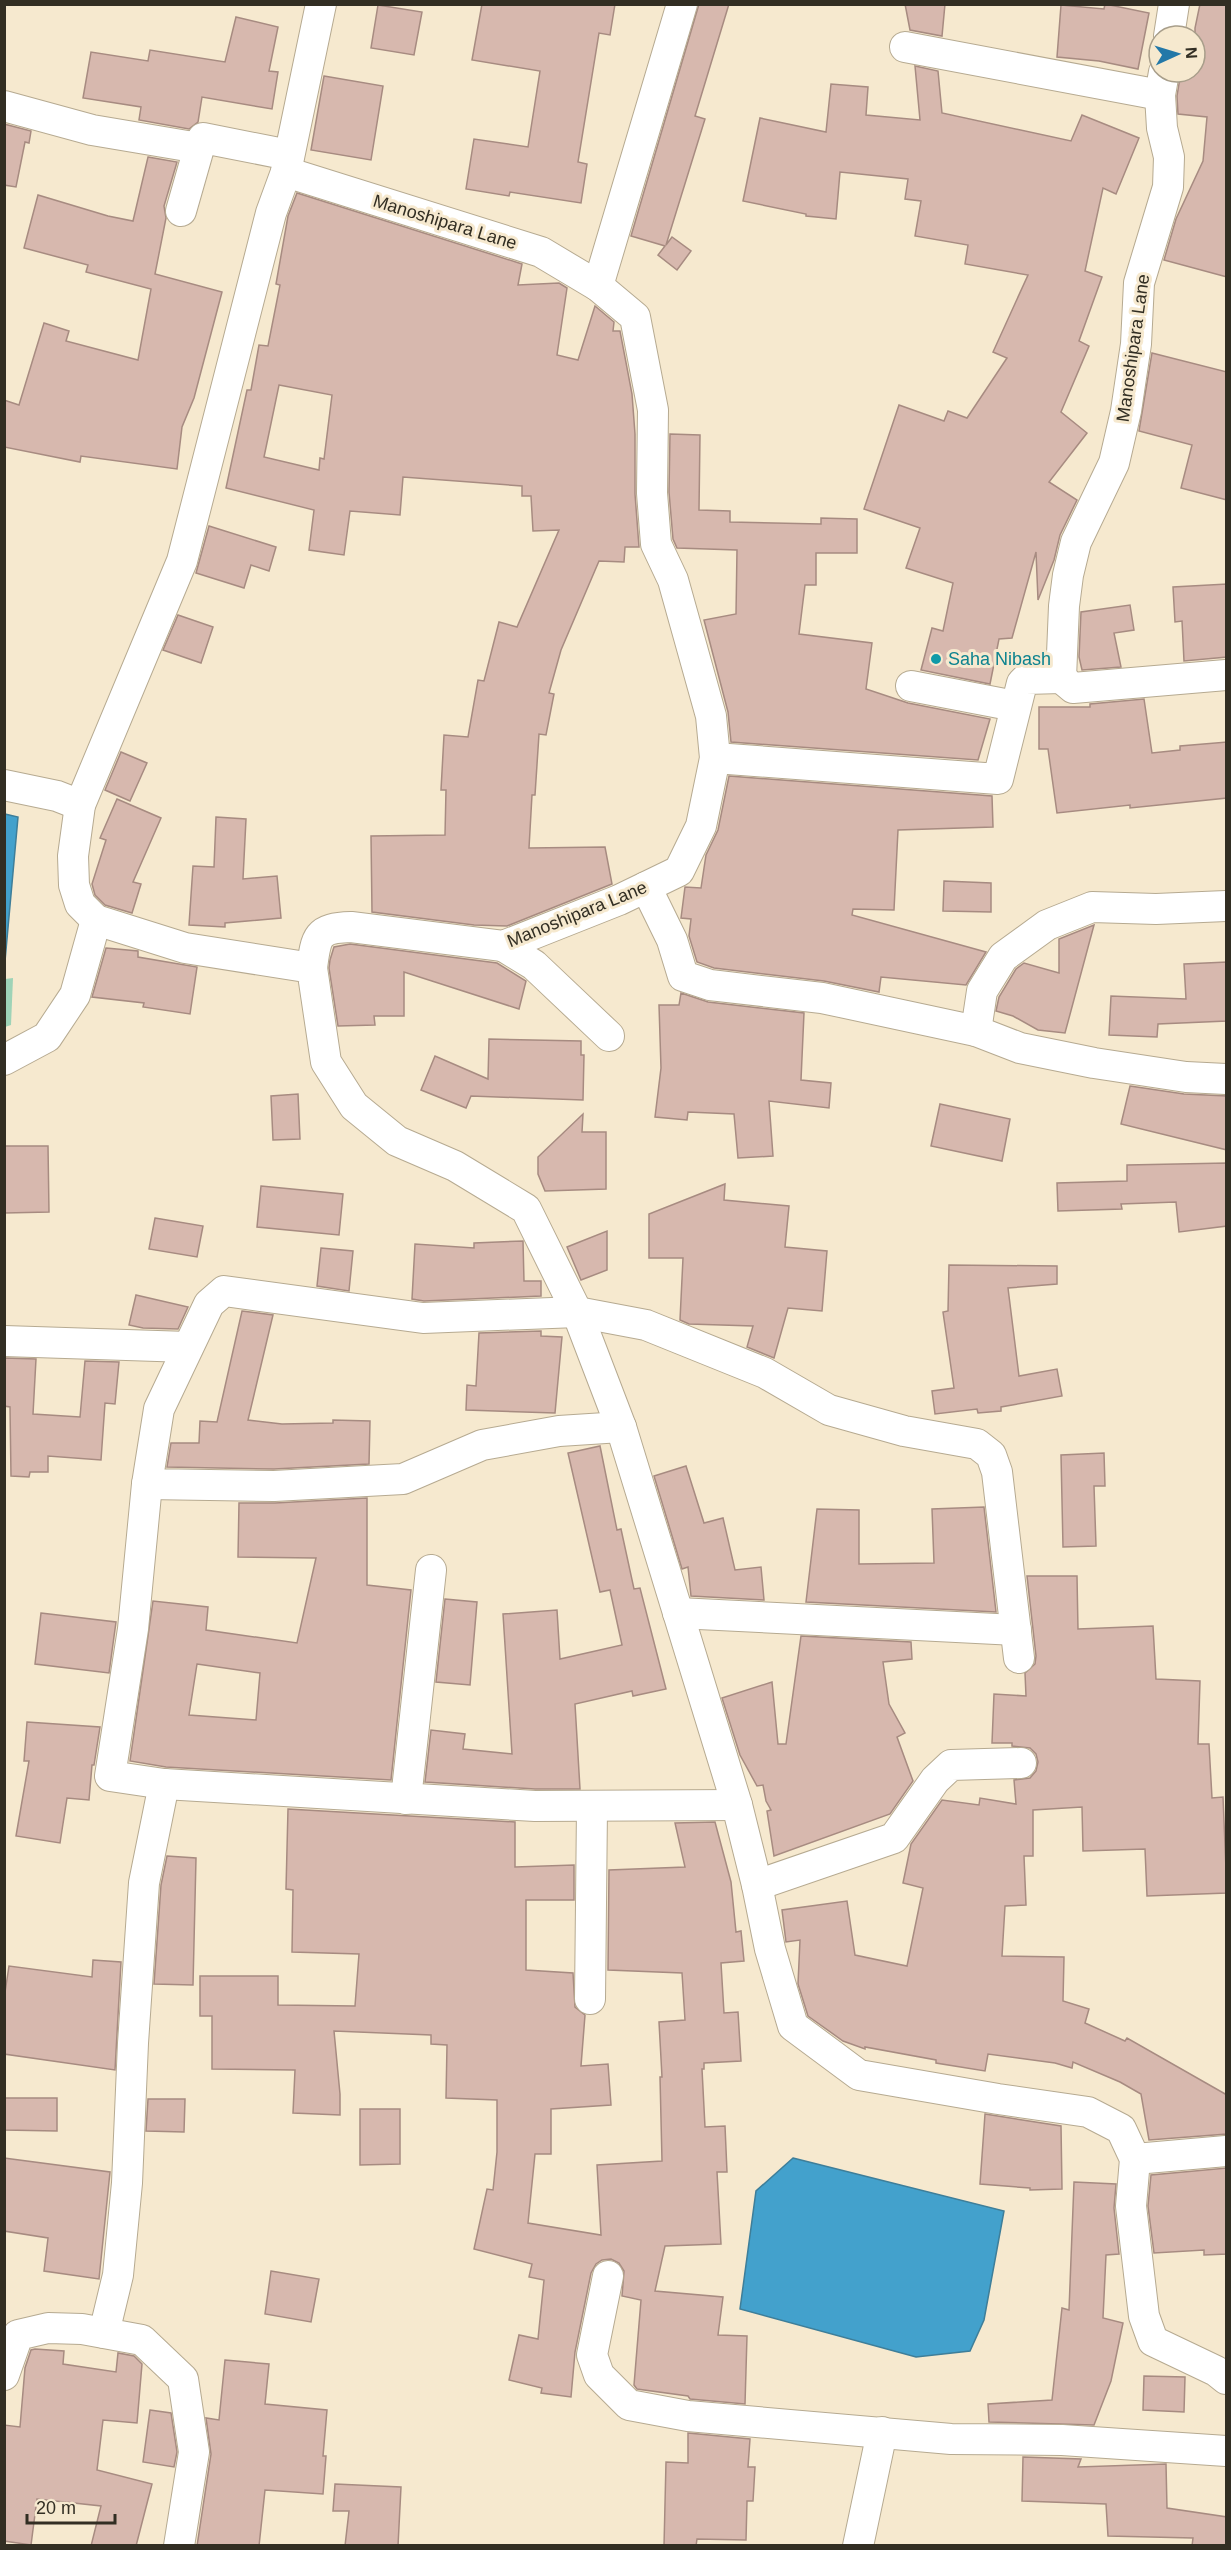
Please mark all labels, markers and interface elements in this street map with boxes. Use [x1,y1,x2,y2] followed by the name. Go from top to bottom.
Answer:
[1147,24,1207,84] north arrow
[1183,47,1200,59] text: N
[371,191,519,253] street label: Manoshipara Lane
[1113,273,1153,423] street label: Manoshipara Lane
[948,649,1051,669] place label: Saha Nibash
[929,652,943,666] marker: Saha Nibash
[504,877,650,951] street label: Manoshipara Lane
[27,2487,116,2525] scale bar
[36,2498,76,2518] text: 20 m

